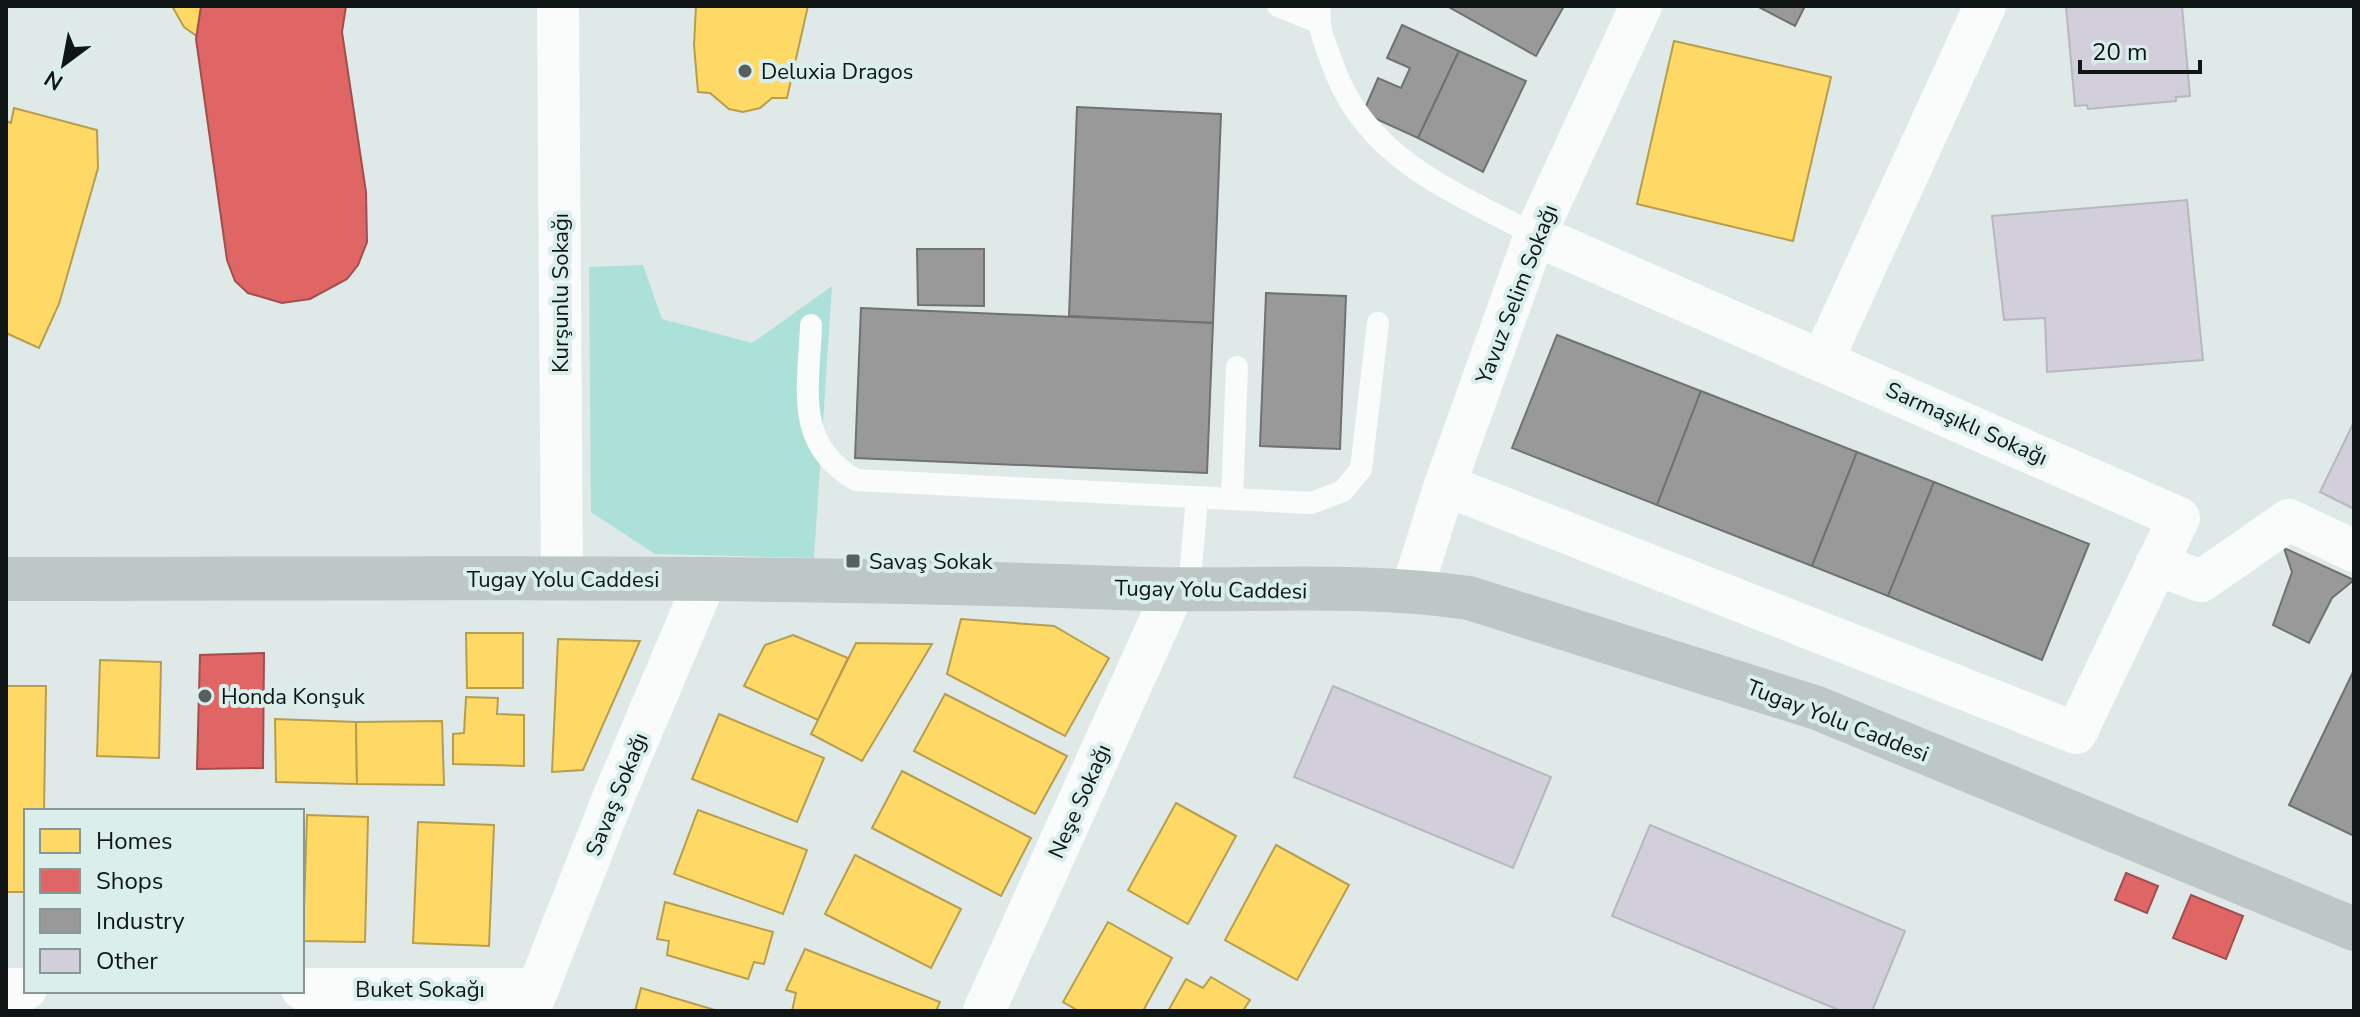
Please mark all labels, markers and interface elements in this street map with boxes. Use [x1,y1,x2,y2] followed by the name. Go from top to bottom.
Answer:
[24,24,104,104] north arrow
[2080,24,2200,74] scale bar
[2092,36,2148,68] text: 20 m
[761,57,913,87] place label: Deluxia Dragos
[736,62,754,80] marker: Deluxia Dragos
[39,63,69,97] text: N
[1469,200,1565,389] street label: Yavuz Selim Sokağı
[546,213,576,373] street label: Kurşunlu Sokağı
[1881,375,2052,473] street label: Sarmaşıklı Sokağı
[869,547,993,577] place label: Savaş Sokak
[844,552,862,570] marker: Savaş Sokak
[467,565,659,595] street label: Tugay Yolu Caddesi
[1114,573,1308,607] street label: Tugay Yolu Caddesi
[1742,672,1933,769] street label: Tugay Yolu Caddesi
[221,682,366,712] place label: Honda Konşuk
[196,687,214,705] marker: Honda Konşuk
[579,728,655,860] street label: Savaş Sokağı
[1041,739,1118,863] street label: Neşe Sokağı
[24,809,304,993] legend
[96,825,172,857] text: Homes
[96,865,163,897] text: Shops
[96,905,185,937] text: Industry
[96,945,158,977] text: Other
[355,975,485,1005] street label: Buket Sokağı

